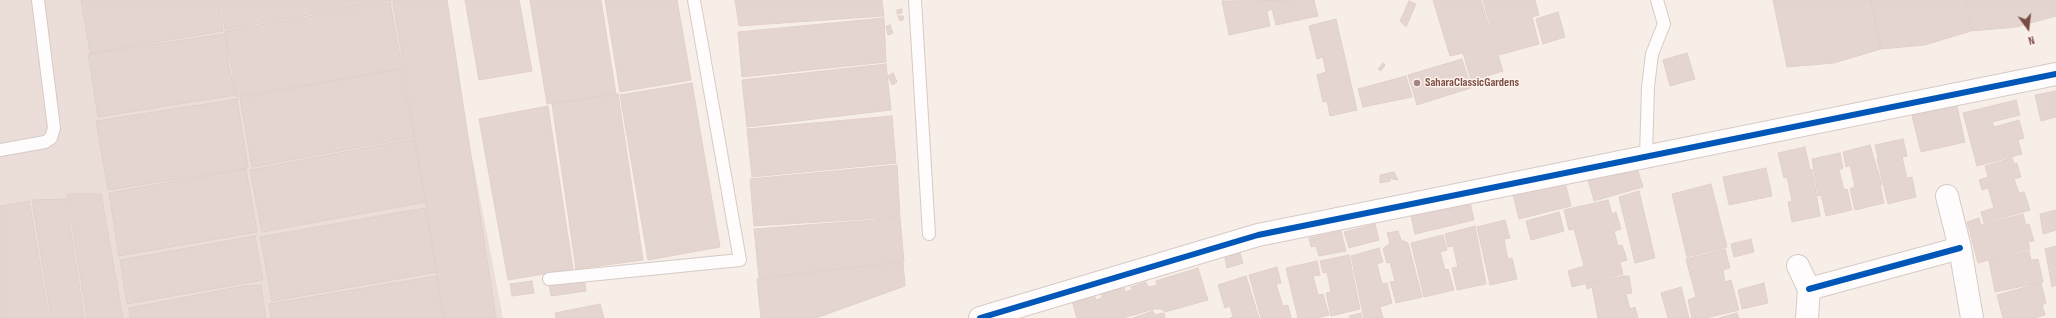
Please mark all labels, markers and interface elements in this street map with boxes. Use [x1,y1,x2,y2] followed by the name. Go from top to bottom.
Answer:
[2008,8,2048,48] north arrow
[2027,33,2036,47] text: N
[1425,76,1519,90] place label: SaharaClassicGardens
[1412,78,1422,88] marker: SaharaClassicGardens

